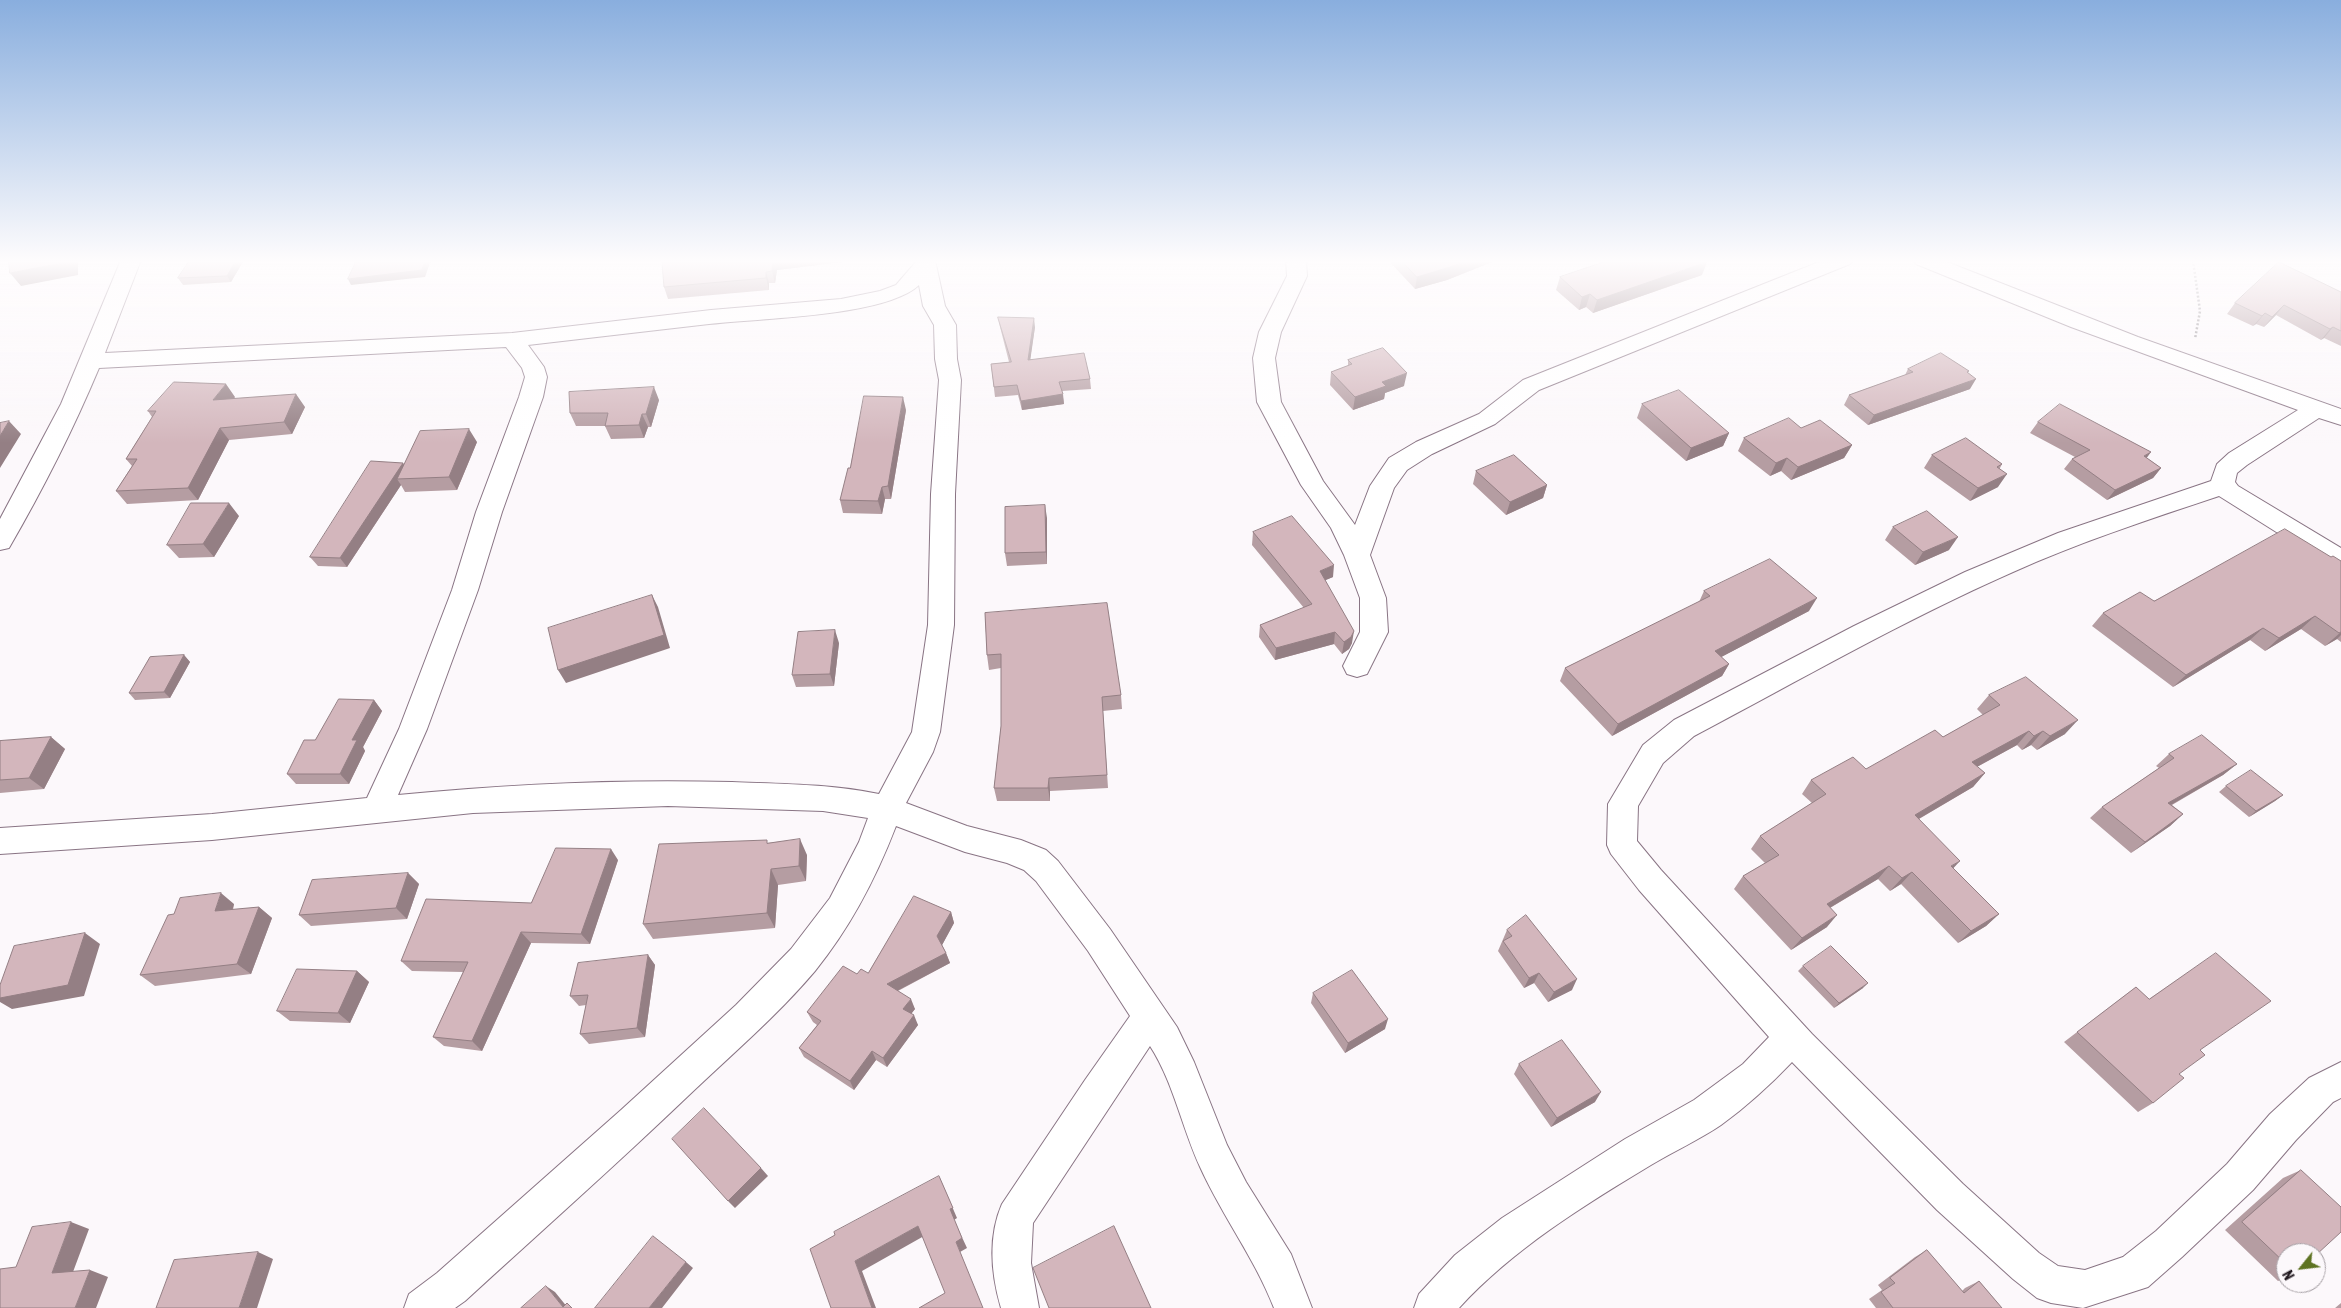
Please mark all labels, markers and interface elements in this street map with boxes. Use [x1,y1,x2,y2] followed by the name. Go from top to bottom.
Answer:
[2276,1243,2326,1293] north arrow
[2280,1267,2298,1282] text: N

